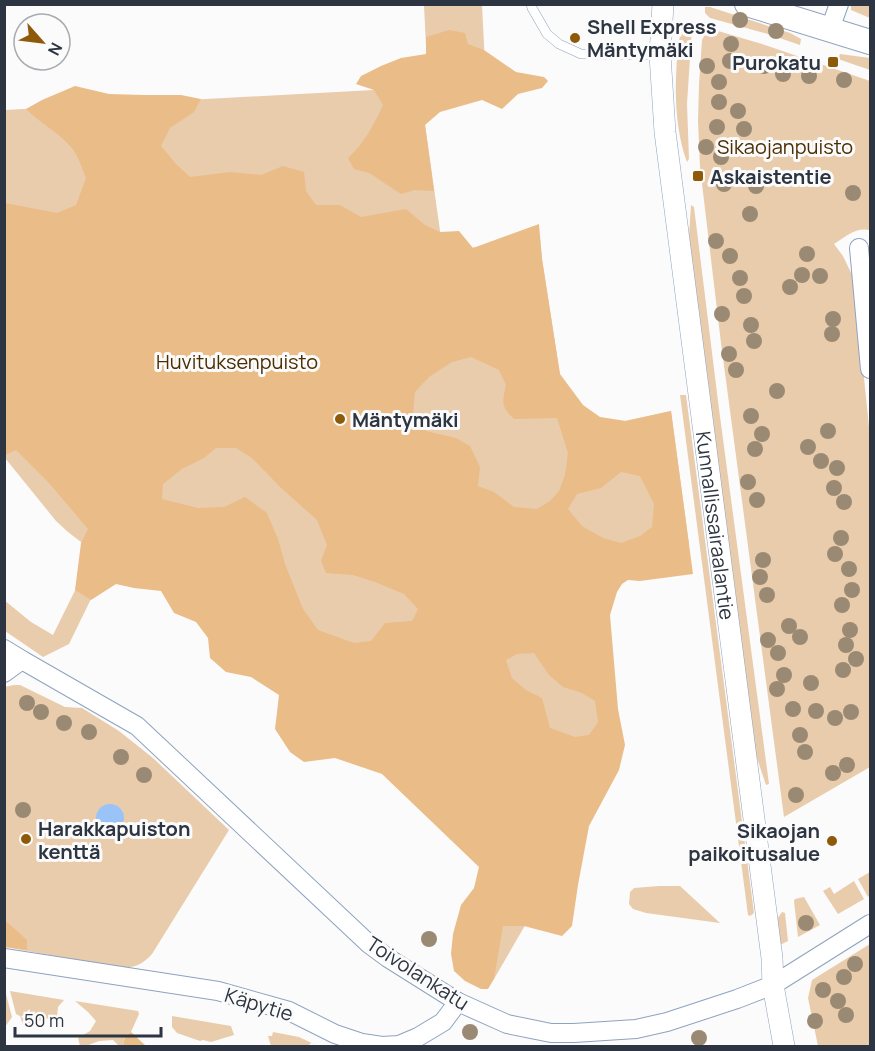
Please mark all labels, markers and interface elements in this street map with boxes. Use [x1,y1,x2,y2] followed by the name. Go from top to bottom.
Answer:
[12,12,72,72] north arrow
[587,13,717,63] place label: Shell Express Mäntymäki
[568,31,582,45] marker: Shell Express Mäntymäki
[43,39,68,59] text: N
[732,49,821,76] place label: Purokatu
[826,55,840,69] marker: Purokatu
[717,133,853,160] park label: Sikaojanpuisto
[710,163,832,190] place label: Askaistentie
[691,169,705,183] marker: Askaistentie
[156,348,318,375] park label: Huvituksenpuisto
[352,406,459,433] place label: Mäntymäki
[333,412,347,426] marker: Mäntymäki
[690,430,742,621] street label: Kunnallissairaalantie
[38,815,191,865] place label: Harakkapuiston kenttä
[688,817,820,867] place label: Sikaojan paikoitusalue
[19,832,33,846] marker: Harakkapuiston kenttä
[825,834,839,848] marker: Sikaojan paikoitusalue
[362,930,474,1016] street label: Toivolankatu
[222,981,296,1027] street label: Käpytie
[15,1000,160,1038] scale bar
[24,1008,64,1032] text: 50 m

